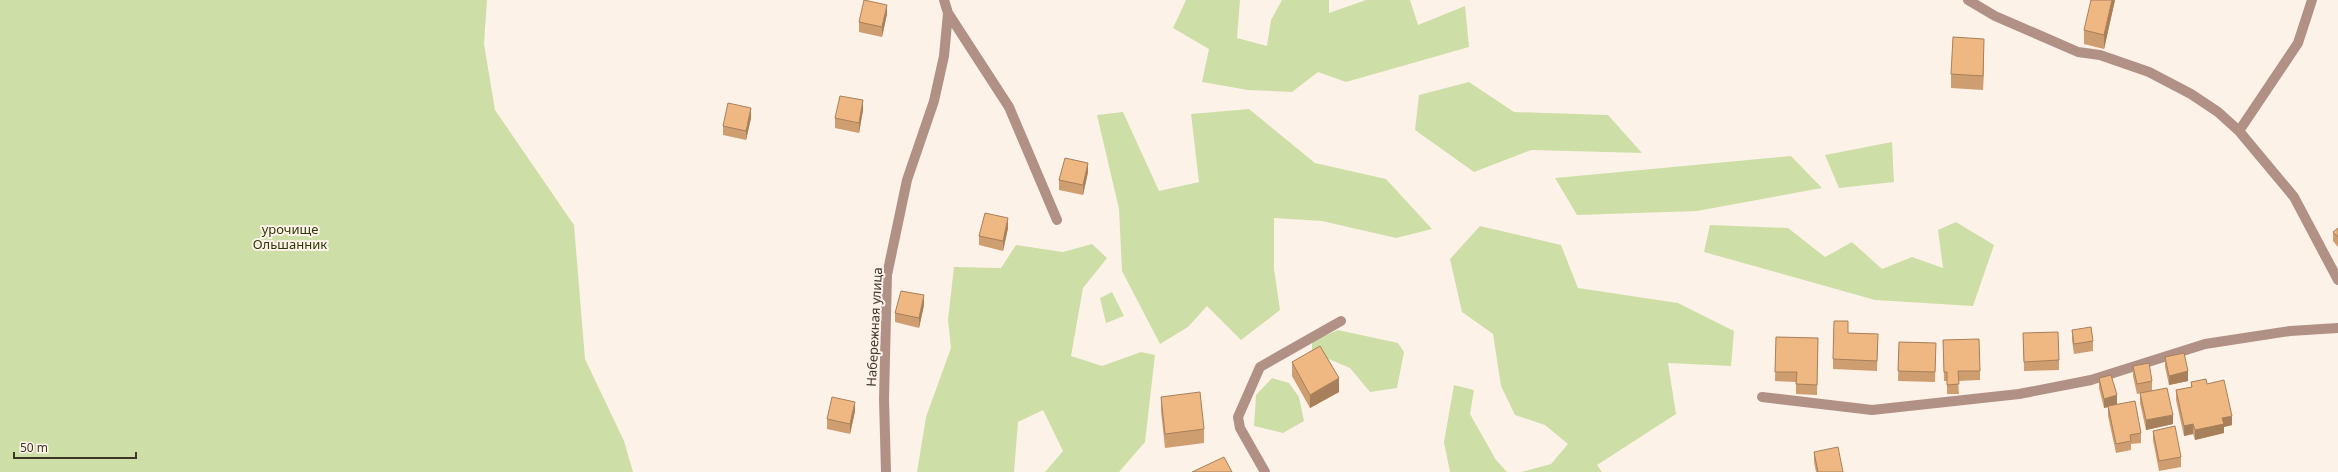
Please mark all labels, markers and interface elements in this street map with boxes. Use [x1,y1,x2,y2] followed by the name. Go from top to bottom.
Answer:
[253,220,327,253] park label: урочище Ольшанник
[862,267,886,387] street label: Набережная улица
[14,434,136,460] scale bar
[20,439,48,456] text: 50 m

